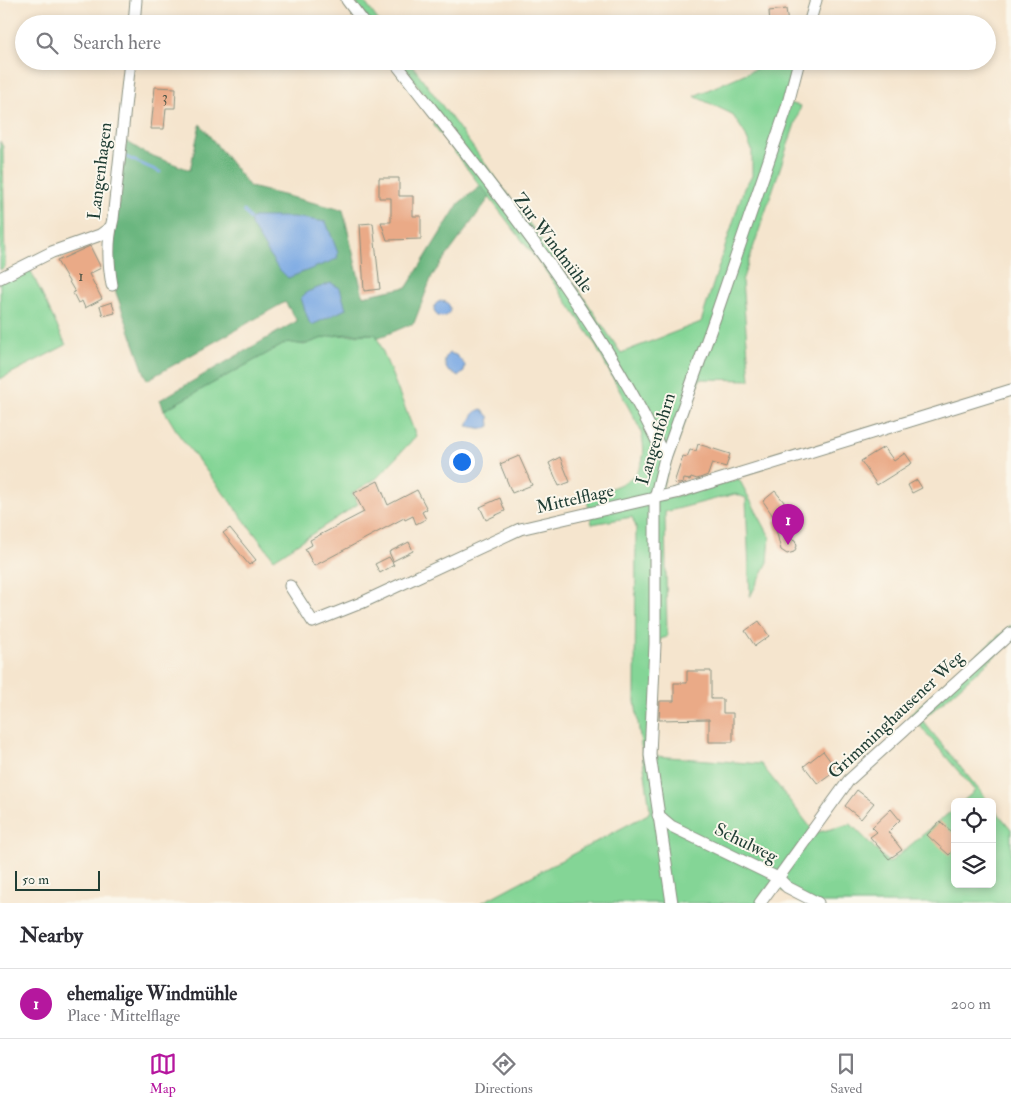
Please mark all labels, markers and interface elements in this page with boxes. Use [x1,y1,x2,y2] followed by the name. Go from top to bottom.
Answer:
[15,15,996,70] search box
[33,29,61,57] icon: search
[73,31,161,55] text: Search here
[162,88,168,107] house number: 3
[83,121,117,221] street label: Langenhagen
[508,189,598,298] street label: Zur Windmühle
[78,267,84,286] house number: 1
[631,390,681,488] street label: Langenfohrn
[449,449,475,475] your location
[534,479,617,519] street label: Mittelflage
[772,504,804,545] pin: 1
[823,645,970,784] street label: Grimminghausener Weg
[951,798,996,888] map controls
[951,798,996,843] button: locate
[711,818,783,869] street label: Schulweg
[951,843,996,888] button: layers
[15,868,100,891] scale bar
[22,871,49,888] text: 50 m
[20,922,83,949] text: Nearby
[67,982,237,1006] text: ehemalige Windmühle
[33,994,39,1014] text: 1
[951,994,991,1014] text: 200 m
[67,1006,180,1026] text: Place · Mittelflage
[149,1050,177,1097] tab: Map
[474,1050,533,1097] tab: Directions
[830,1050,862,1097] tab: Saved

